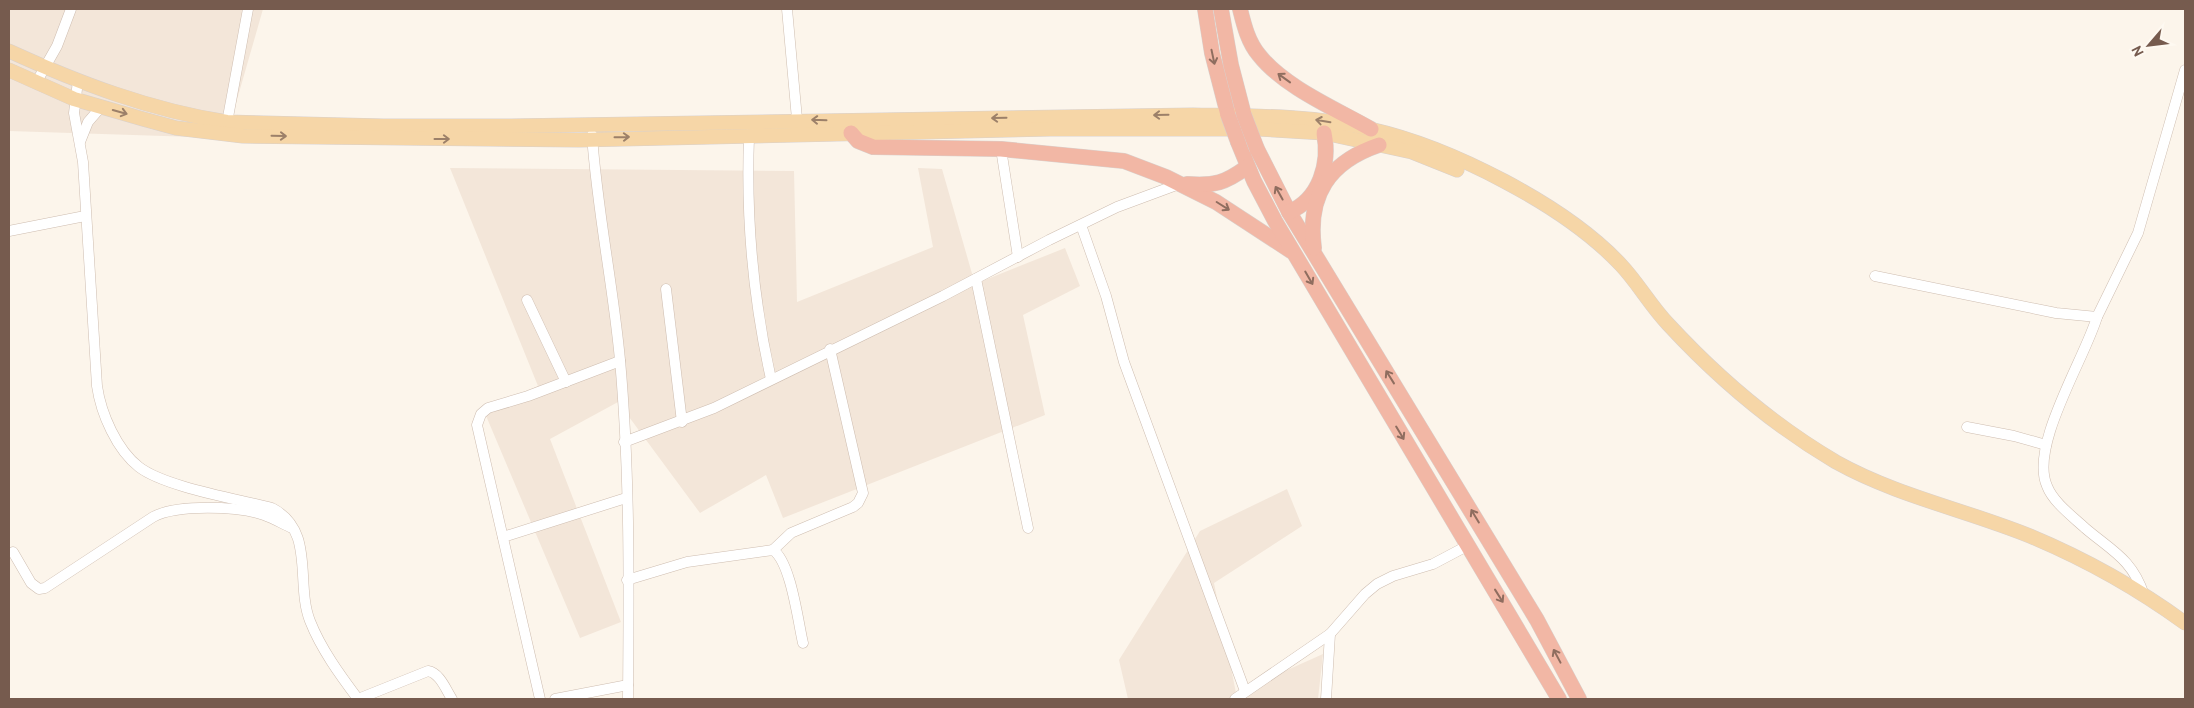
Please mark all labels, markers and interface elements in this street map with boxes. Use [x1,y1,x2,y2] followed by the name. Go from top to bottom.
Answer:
[2124,20,2174,70] north arrow
[2129,42,2149,59] text: N
[1209,48,1218,64] one-way arrow
[1277,73,1291,83] one-way arrow
[111,108,127,117] one-way arrow
[1153,110,1170,120] one-way arrow
[991,113,1007,123] one-way arrow
[811,115,828,125] one-way arrow
[1316,115,1332,125] one-way arrow
[271,131,287,141] one-way arrow
[614,133,630,142] one-way arrow
[434,134,450,144] one-way arrow
[1274,186,1283,201] one-way arrow
[1215,202,1229,212] one-way arrow
[1304,270,1314,284] one-way arrow
[1385,370,1395,384] one-way arrow
[1395,426,1405,440] one-way arrow
[1469,509,1479,523] one-way arrow
[1494,589,1504,603] one-way arrow
[1551,649,1561,664] one-way arrow

